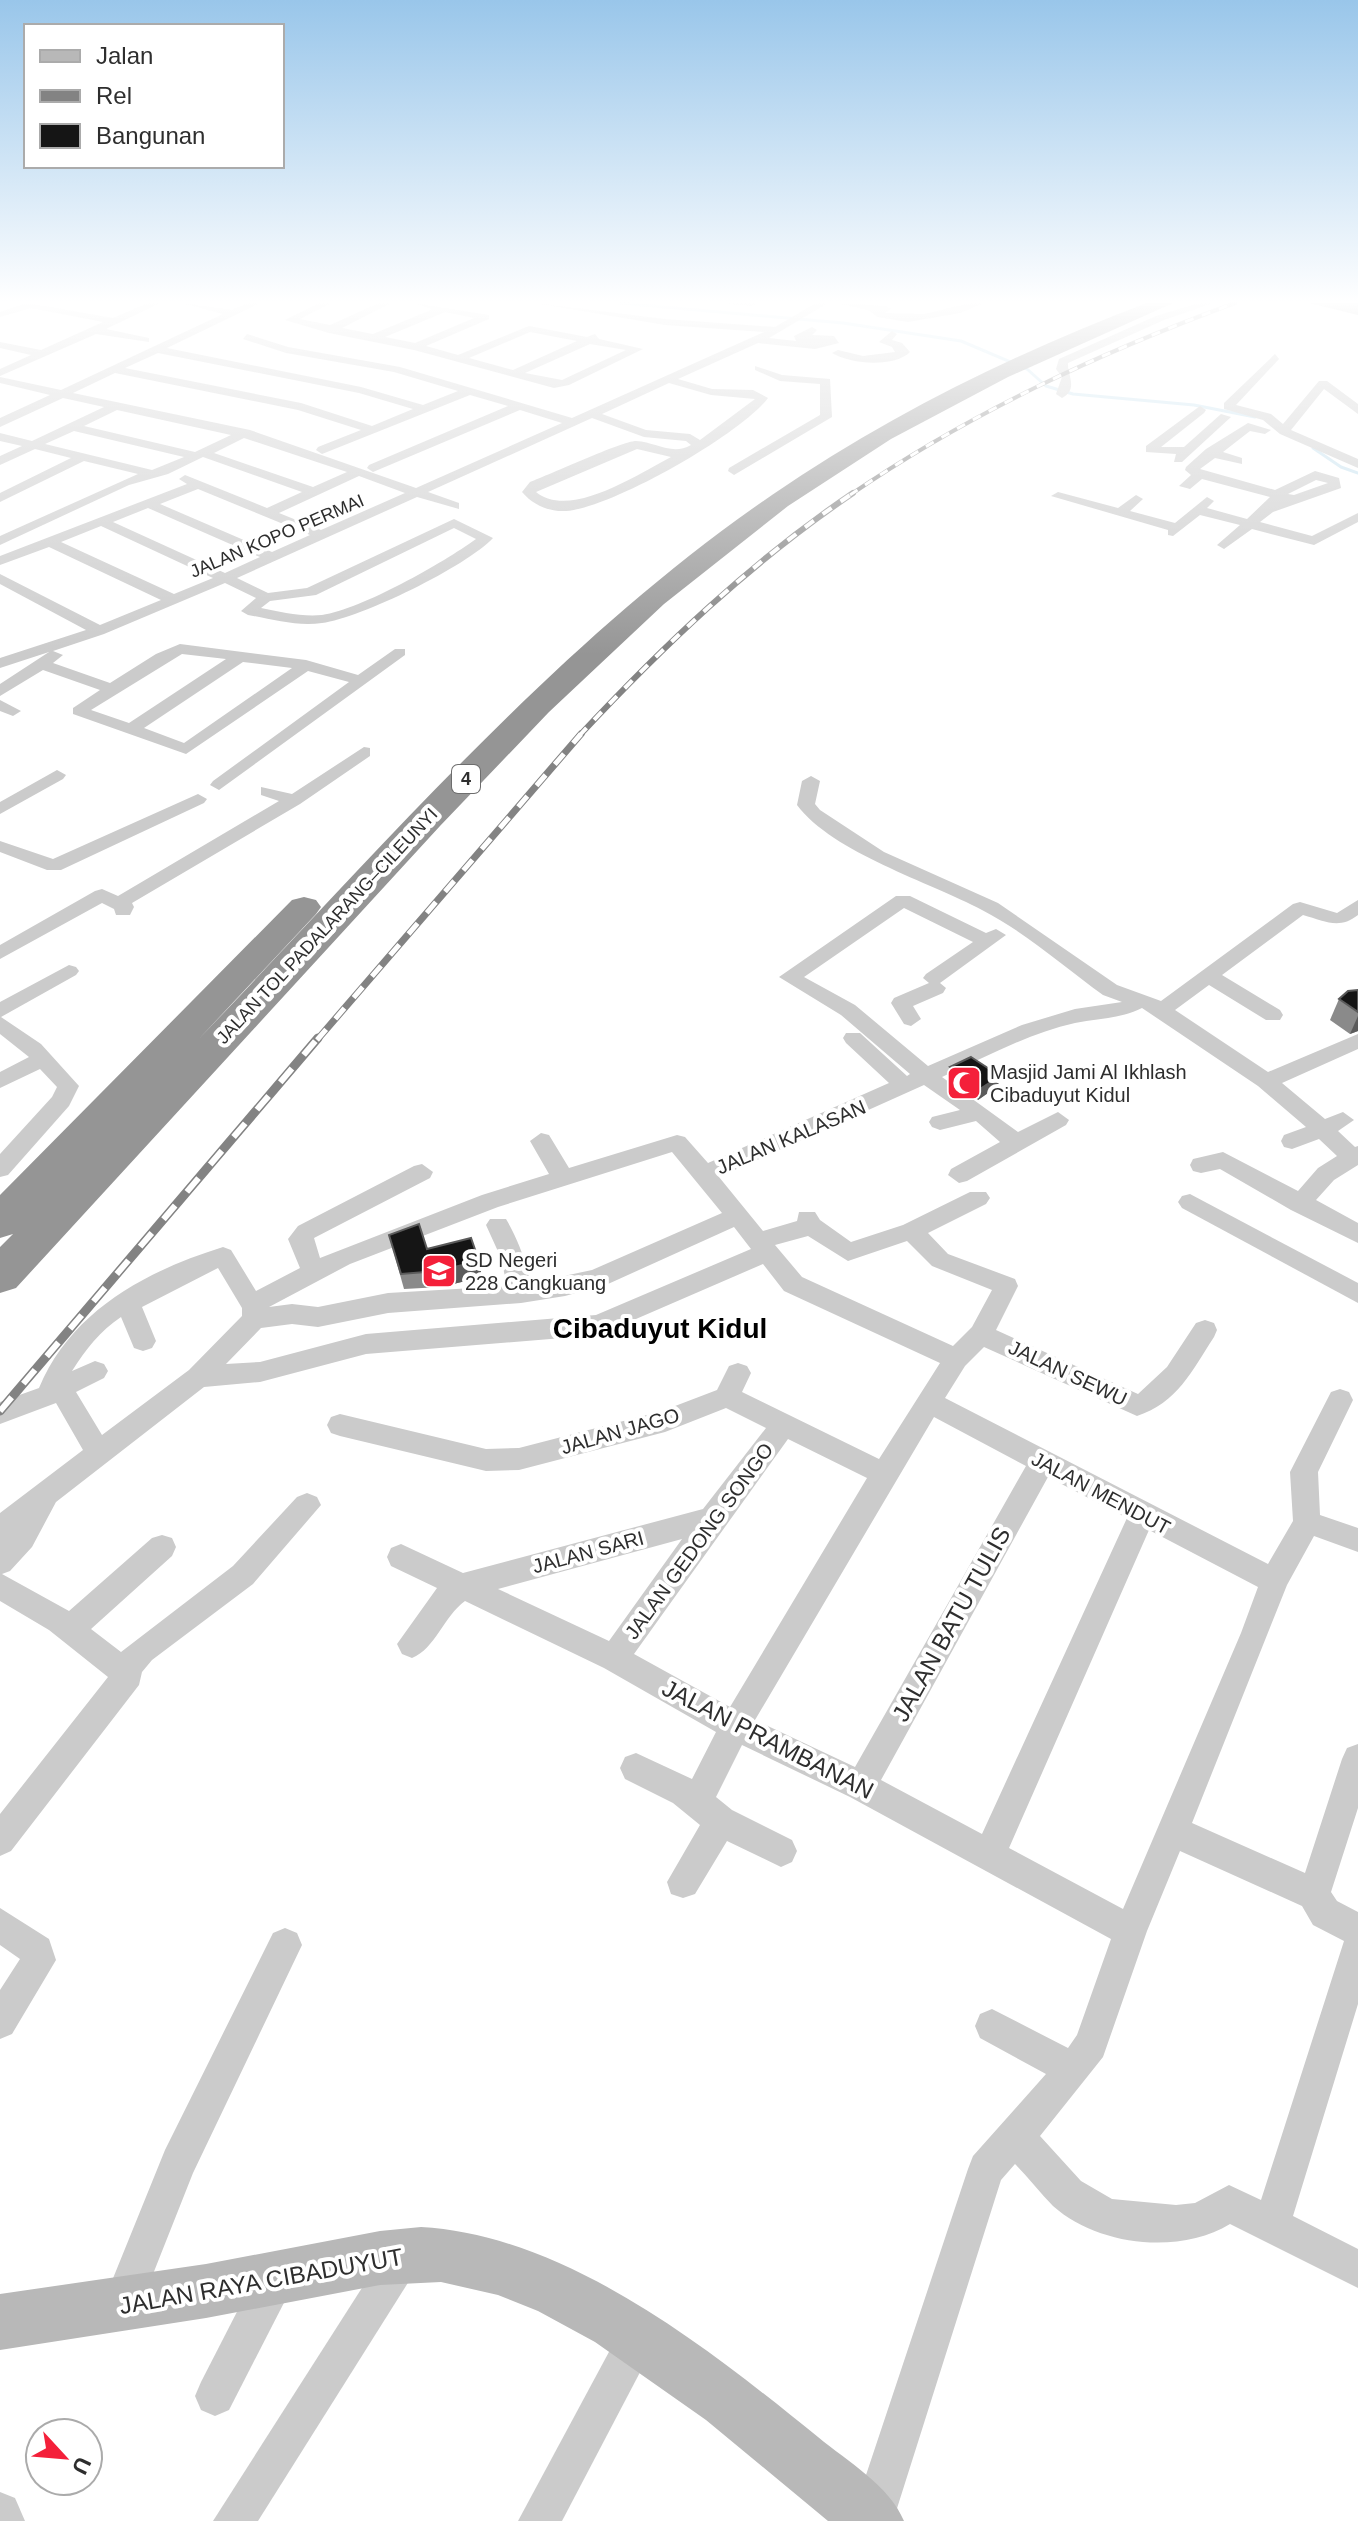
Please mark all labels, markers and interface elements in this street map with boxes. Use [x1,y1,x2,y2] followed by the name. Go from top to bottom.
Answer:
[24,24,284,168] legend
[96,42,153,69] text: Jalan
[96,82,132,109] text: Rel
[96,122,205,149] text: Bangunan
[187,490,367,582] street label: JALAN KOPO PERMAI
[452,765,480,793] road number: 4
[212,804,442,1048] street label: JALAN TOL PADALARANG–CILEUNYI
[990,1061,1187,1106] place label: Masjid Jami Al Ikhlash Cibaduyut Kidul
[945,1064,983,1102] mosque icon: Masjid Jami Al Ikhlash Cibaduyut Kidul
[713,1096,869,1178] street label: JALAN KALASAN
[465,1249,606,1294] place label: SD Negeri 228 Cangkuang
[420,1252,458,1290] school or university icon: SD Negeri 228 Cangkuang
[553,1313,767,1344] district label: Cibaduyut Kidul
[1005,1336,1131,1410] street label: JALAN SEWU
[558,1404,682,1458] street label: JALAN JAGO
[621,1439,777,1643] street label: JALAN GEDONG SONGO
[1028,1447,1174,1539] street label: JALAN MENDUT
[886,1522,1016,1726] street label: JALAN BATU TULIS
[530,1527,646,1577] street label: JALAN SARI
[658,1674,878,1804] street label: JALAN PRAMBANAN
[117,2243,405,2319] street label: JALAN RAYA CIBADUYUT
[24,2417,104,2497] north arrow
[67,2453,96,2478] text: U

